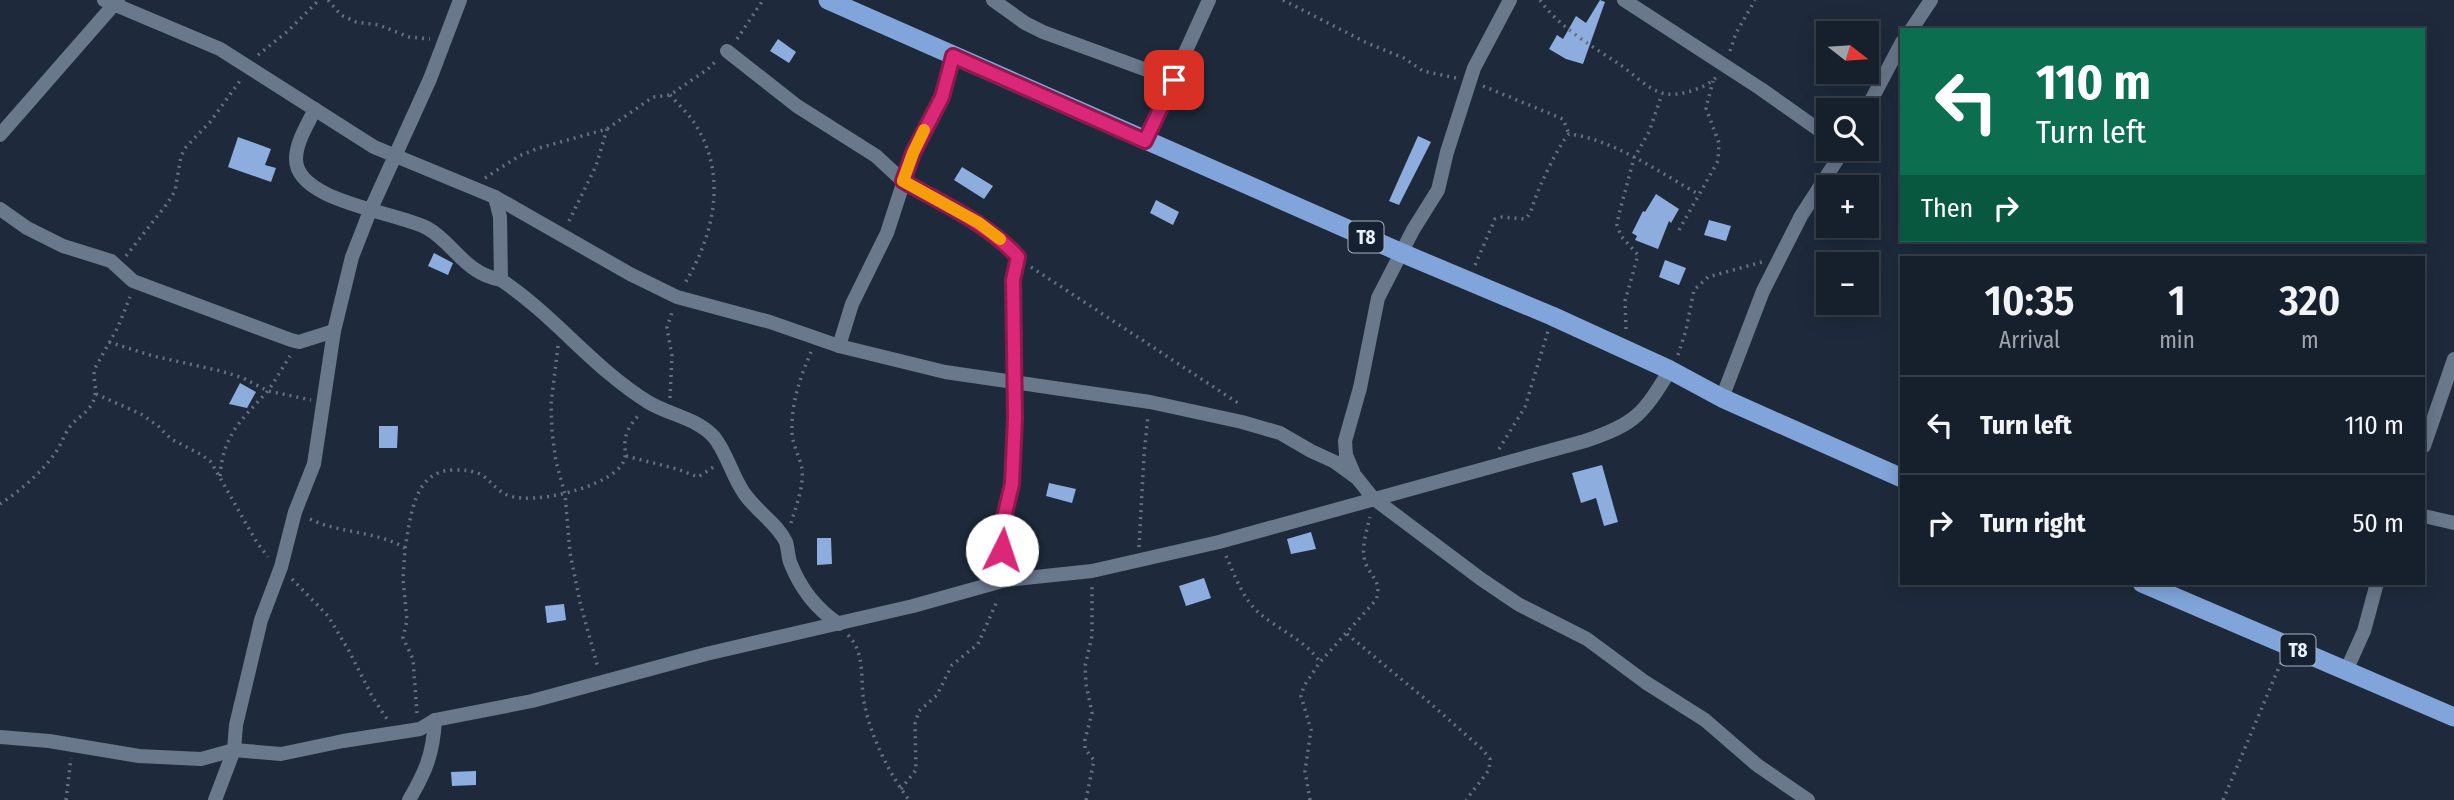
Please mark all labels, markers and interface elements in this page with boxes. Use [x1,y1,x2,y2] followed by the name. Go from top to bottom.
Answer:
[1816,21,1880,84] north arrow
[1816,21,1879,315] map controls
[1144,50,1204,110] pin
[2036,53,2151,112] text: 110 m
[1921,56,2012,147] icon: left
[1155,61,1193,99] icon: arrive
[1816,98,1879,161] button: search
[2036,113,2146,151] text: Turn left
[1816,175,1879,238] button: +
[1987,189,2025,227] icon: right
[1921,193,1973,224] text: Then
[1348,221,1384,252] road number: T8
[1816,252,1879,315] button: −
[1984,276,2075,326] text: 10:35
[2168,276,2186,326] text: 1
[2279,276,2341,326] text: 320
[1999,326,2060,354] text: Arrival
[2159,326,2195,354] text: min
[2301,326,2319,354] text: m
[1921,406,1959,444] icon: left
[1980,410,2072,441] text: Turn left
[2344,410,2404,441] text: 110 m
[1921,504,1959,542] icon: right
[1980,508,2086,539] text: Turn right
[2352,508,2404,539] text: 50 m
[965,513,1039,587] position arrow
[2280,635,2316,666] road number: T8

